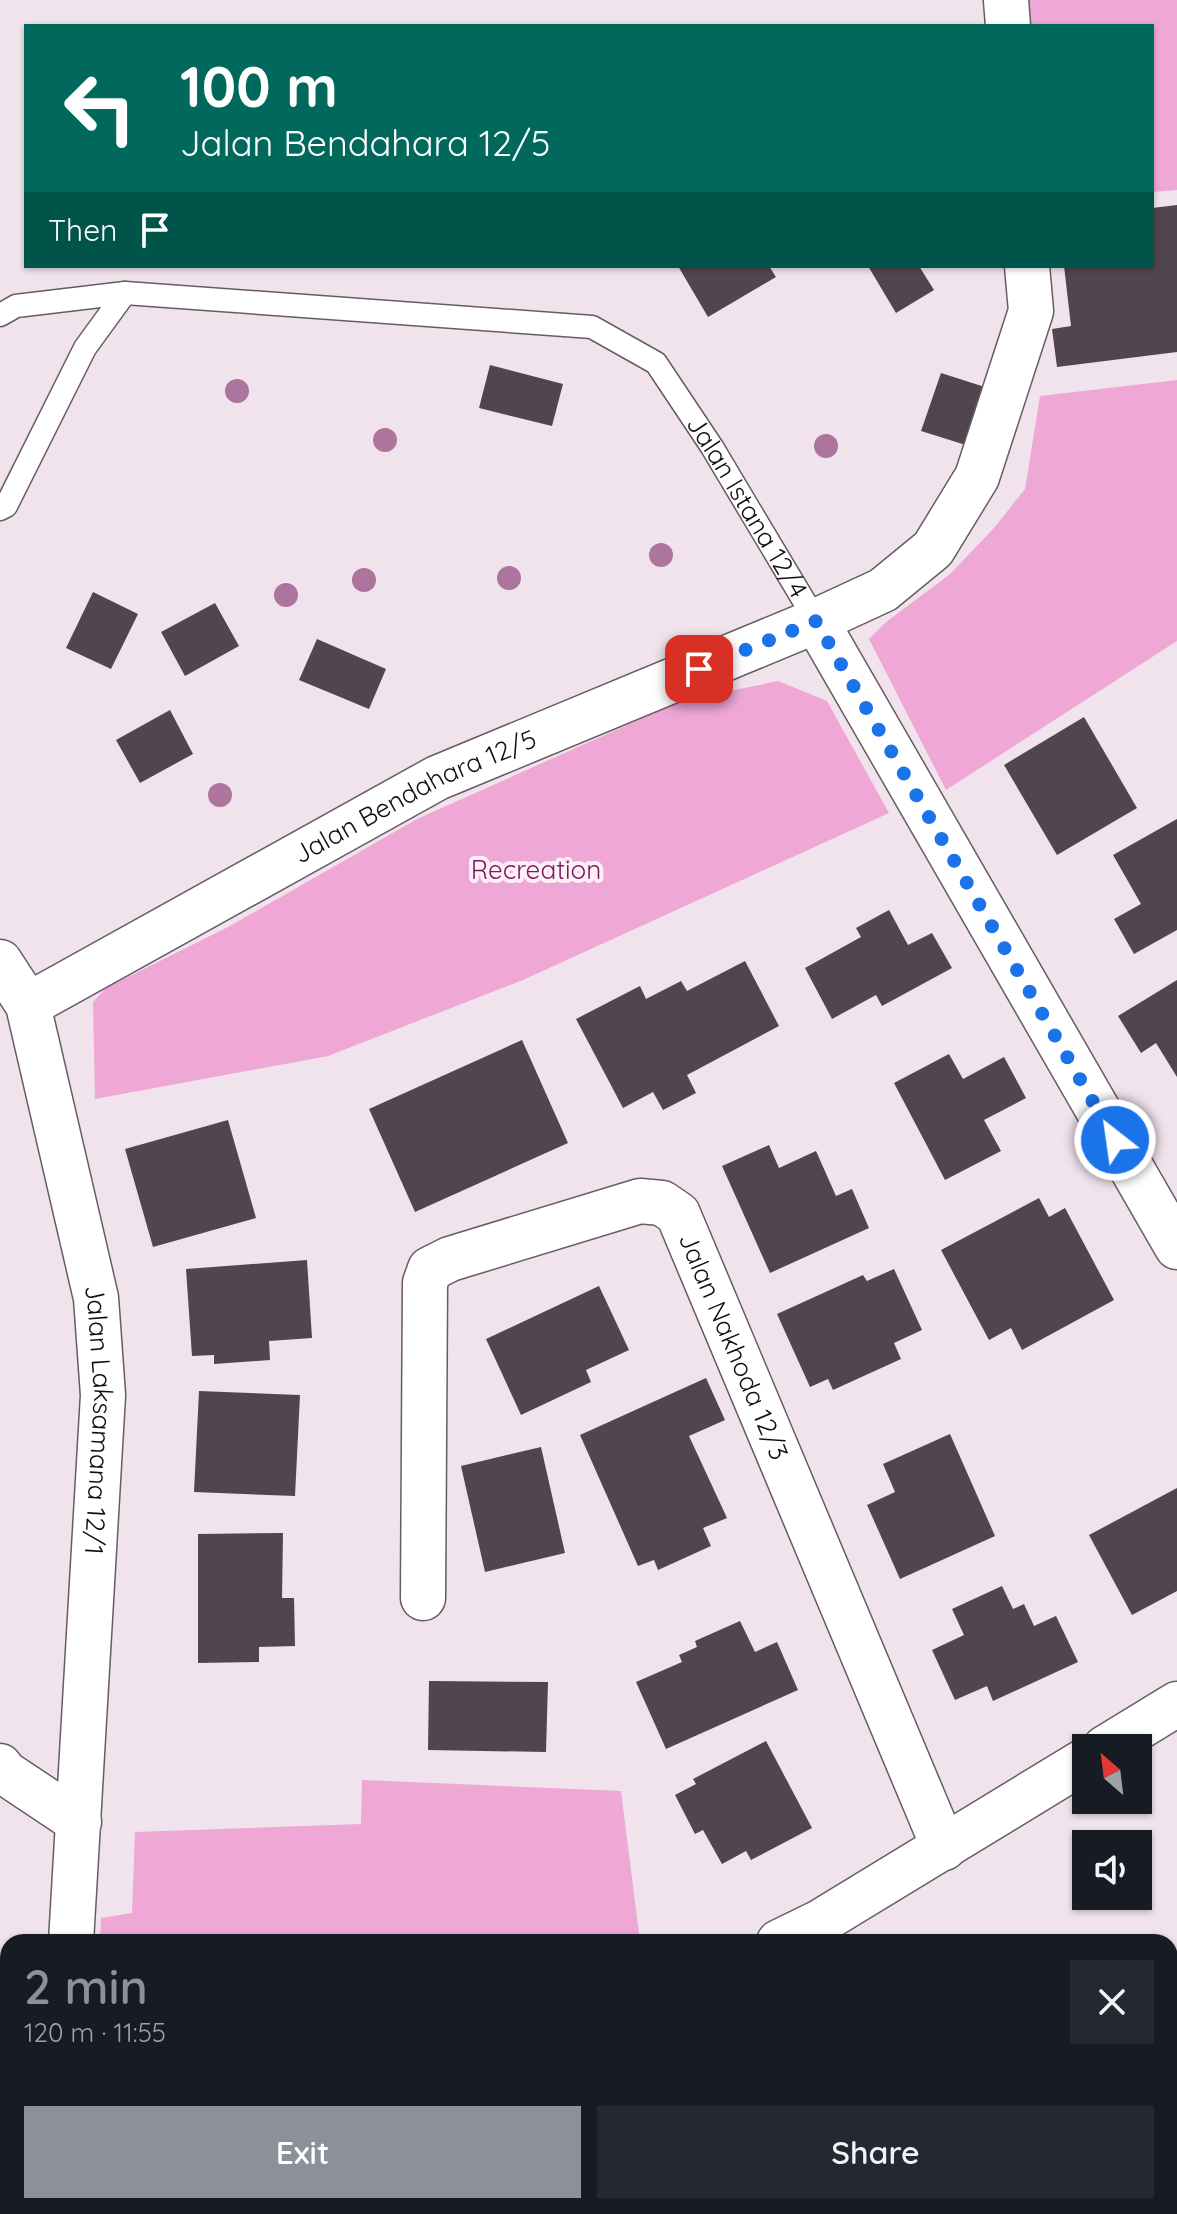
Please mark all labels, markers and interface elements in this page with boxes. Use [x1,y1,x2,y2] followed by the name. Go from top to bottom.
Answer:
[180,51,338,121] text: 100 m
[48,56,152,160] icon: left
[180,120,550,165] text: Jalan Bendahara 12/5
[133,208,177,252] icon: arrive
[48,211,117,249] text: Then
[680,409,815,604] street label: Jalan Istana 12/4
[665,635,733,703] pin
[677,647,721,691] icon: arrive
[287,722,541,870] street label: Jalan Bendahara 12/5
[471,853,601,886] park label: Recreation
[1073,1098,1157,1182] position arrow
[672,1228,796,1465] street label: Jalan Nakhoda 12/3
[77,1281,120,1556] street label: Jalan Laksamana 12/1
[1072,1734,1152,1814] north arrow
[1072,1734,1152,1910] map controls
[1072,1830,1152,1910] button: sound
[24,1956,148,2016] text: 2 min
[1070,1960,1154,2044] button: close
[24,2016,166,2049] text: 120 m · 11:55
[24,2106,581,2198] button: Exit
[597,2106,1154,2198] button: Share

